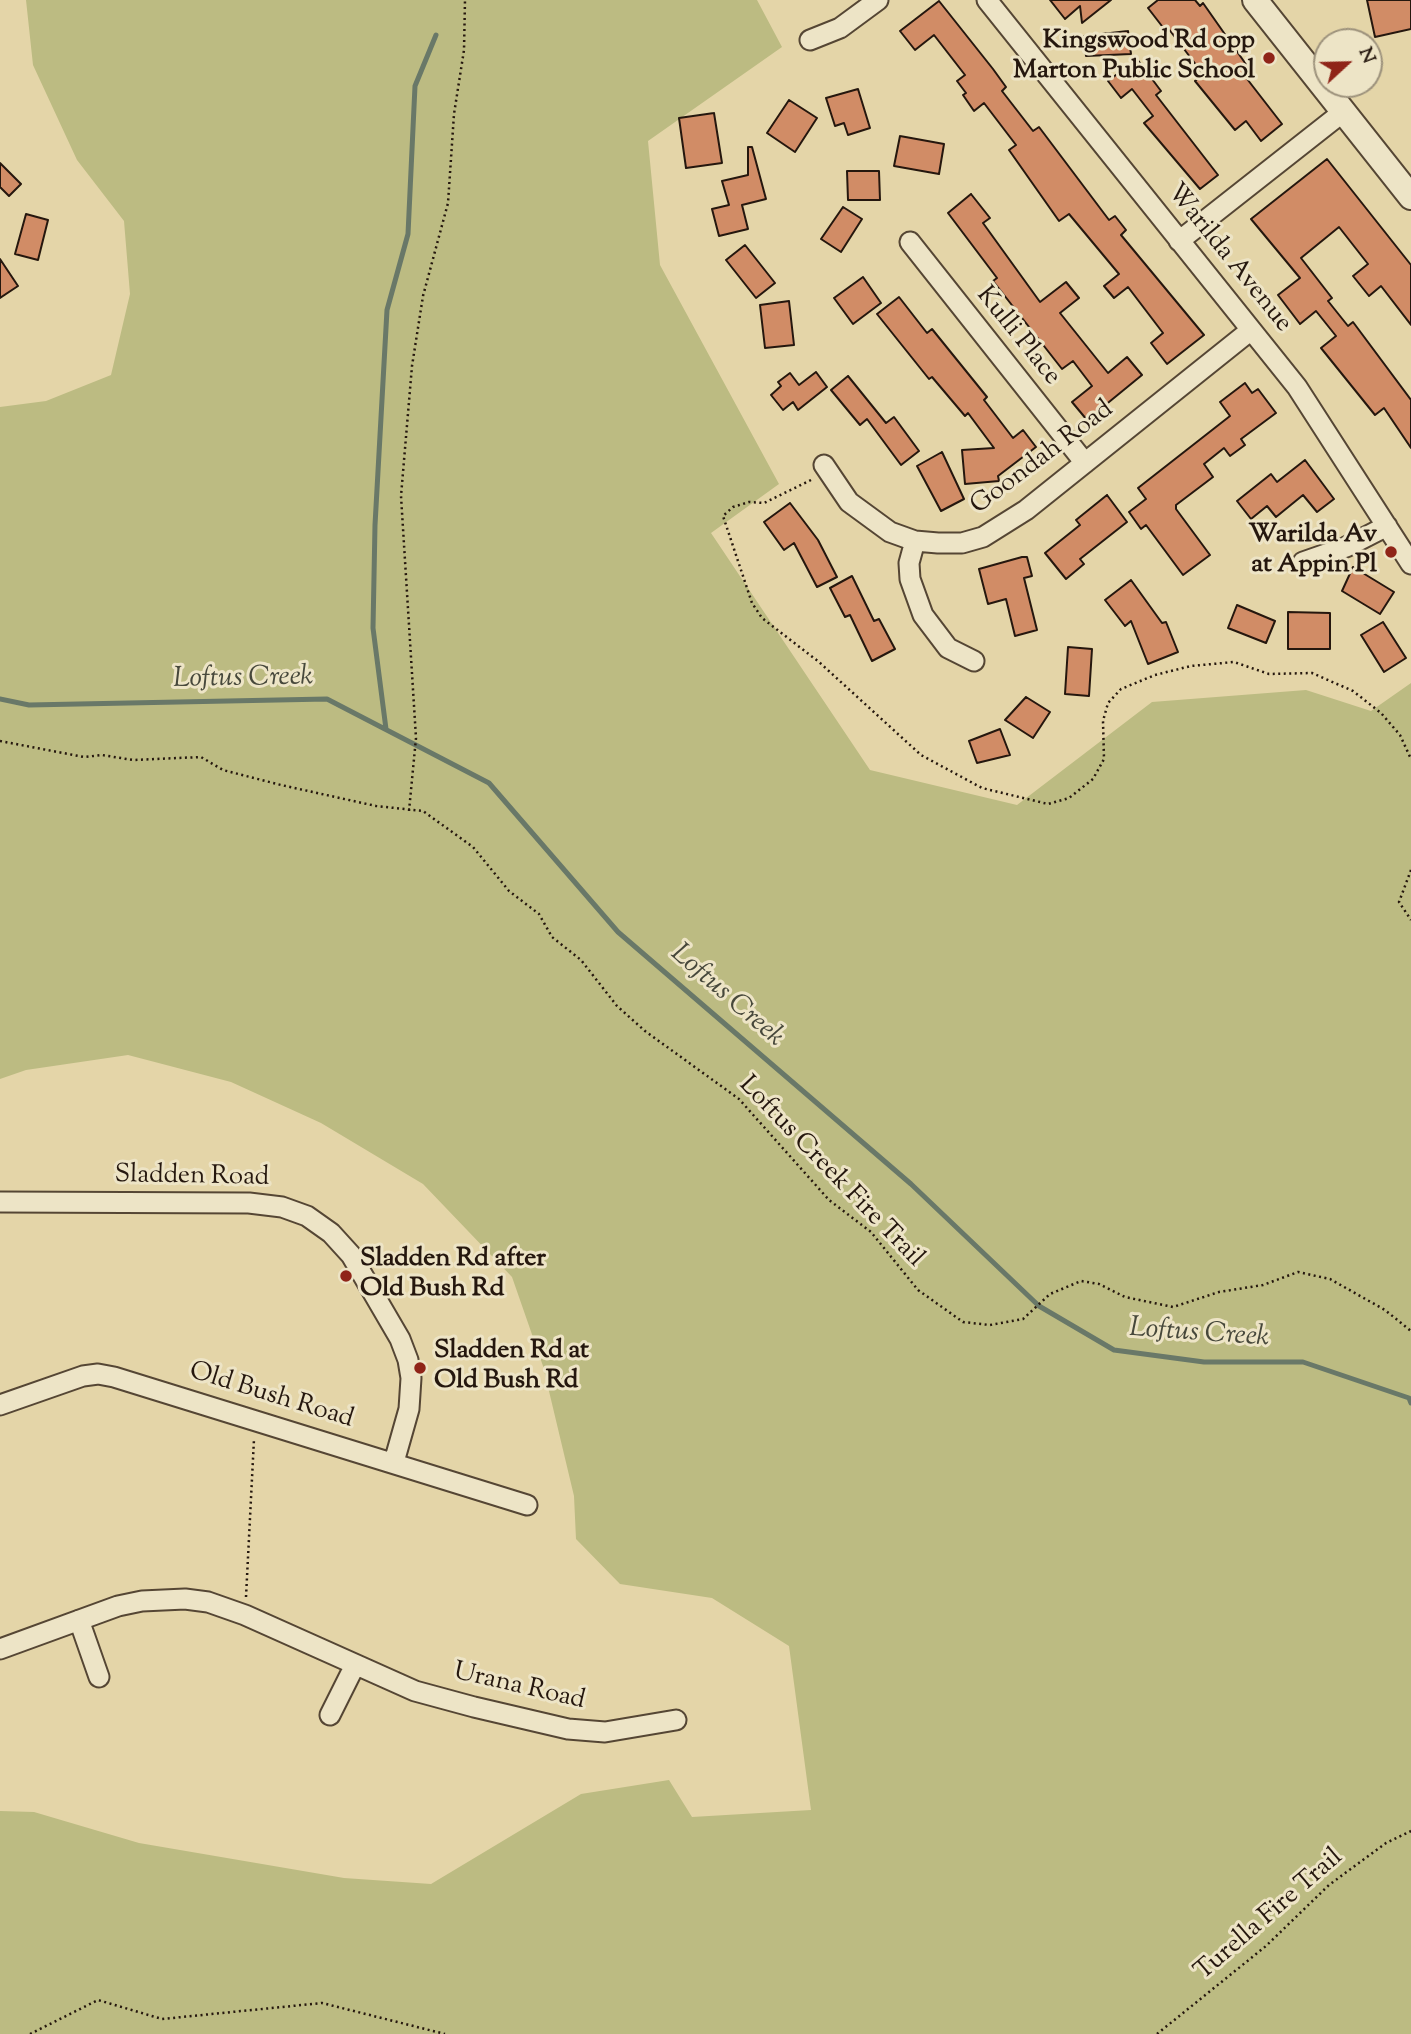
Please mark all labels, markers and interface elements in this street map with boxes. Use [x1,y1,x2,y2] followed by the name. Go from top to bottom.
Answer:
[1013,27,1255,88] place label: Kingswood Rd opp Marton Public School
[1313,28,1383,98] north arrow
[1351,44,1381,68] text: N
[1261,50,1277,66] marker: Kingswood Rd opp Marton Public School
[1159,178,1297,340] street label: Warilda Avenue
[968,281,1066,393] street label: Kulli Place
[965,395,1121,523] street label: Goondah Road
[1248,521,1377,582] place label: Warilda Av at Appin Pl
[1383,544,1399,560] marker: Warilda Av at Appin Pl
[173,662,313,698] water label: Loftus Creek
[662,938,790,1056] water label: Loftus Creek
[731,1071,929,1275] street label: Loftus Creek Fire Trail
[114,1161,270,1195] street label: Sladden Road
[360,1245,546,1306] place label: Sladden Rd after Old Bush Rd
[338,1268,354,1284] marker: Sladden Rd after Old Bush Rd
[1128,1313,1270,1357] water label: Loftus Creek
[434,1337,589,1398] place label: Sladden Rd at Old Bush Rd
[185,1357,357,1437] street label: Old Bush Road
[412,1360,428,1376] marker: Sladden Rd at Old Bush Rd
[450,1658,588,1718] street label: Urana Road
[1190,1843,1350,1989] street label: Turella Fire Trail

